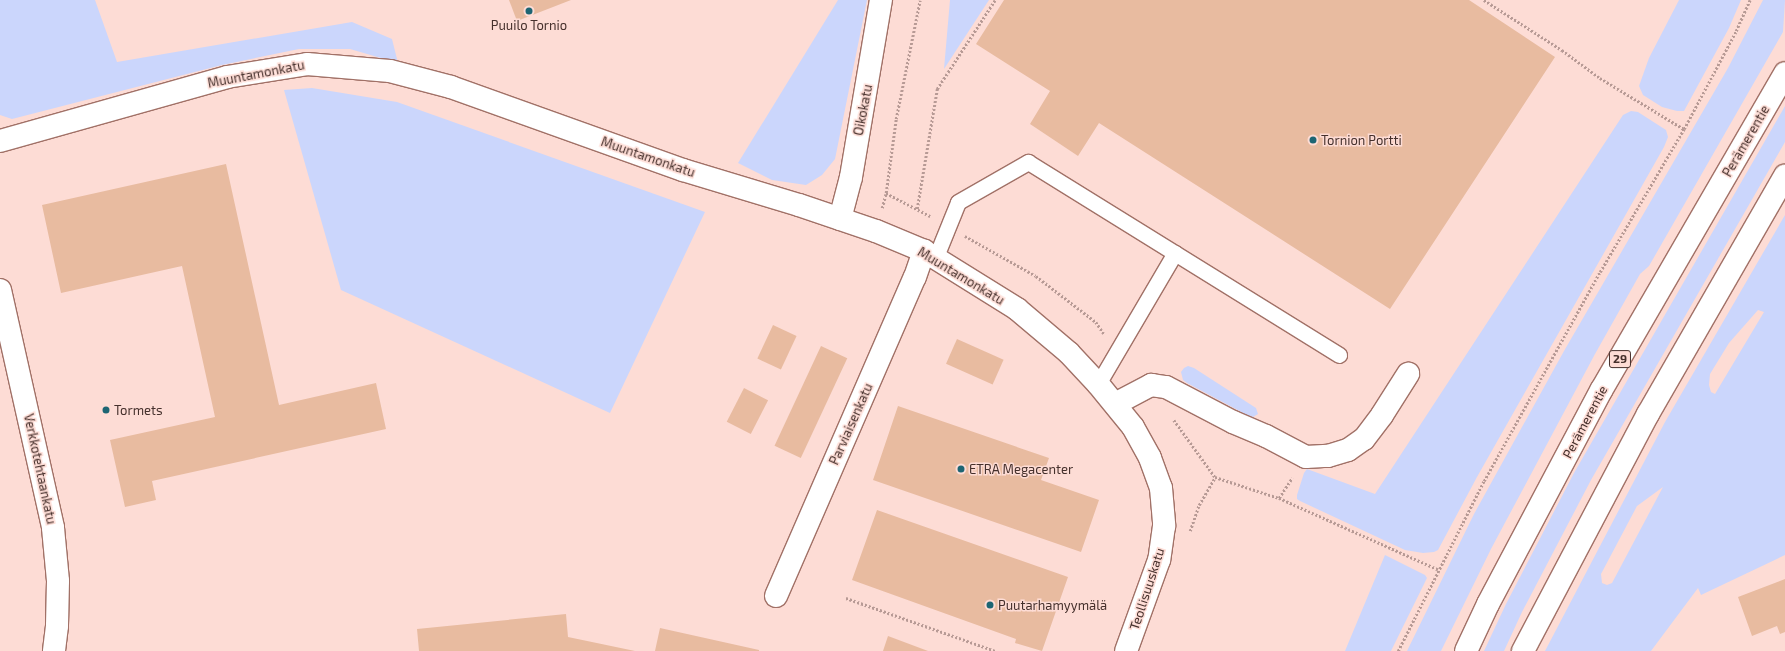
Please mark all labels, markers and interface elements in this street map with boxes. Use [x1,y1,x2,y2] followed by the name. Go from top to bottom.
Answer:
[524,6,534,16] marker: Puuilo Tornio
[491,17,567,33] place label: Puuilo Tornio
[206,57,306,91] street label: Muuntamonkatu
[850,83,876,137] street label: Oikokatu
[1719,102,1773,180] street label: Perämerentie
[1321,132,1402,148] place label: Tornion Portti
[599,134,697,180] street label: Muuntamonkatu
[1308,135,1318,145] marker: Tornion Portti
[915,244,1007,308] street label: Muuntamonkatu
[1608,349,1632,369] road number: 29
[826,381,876,467] street label: Parviaisenkatu
[1559,383,1611,461] street label: Perämerentie
[114,402,163,418] place label: Tormets
[101,405,111,415] marker: Tormets
[21,412,59,526] street label: Verkkotehtaankatu
[969,461,1073,477] place label: ETRA Megacenter
[956,464,966,474] marker: ETRA Megacenter
[1126,546,1168,632] street label: Teollisuuskatu
[998,597,1107,613] place label: Puutarhamyymälä
[985,600,995,610] marker: Puutarhamyymälä

